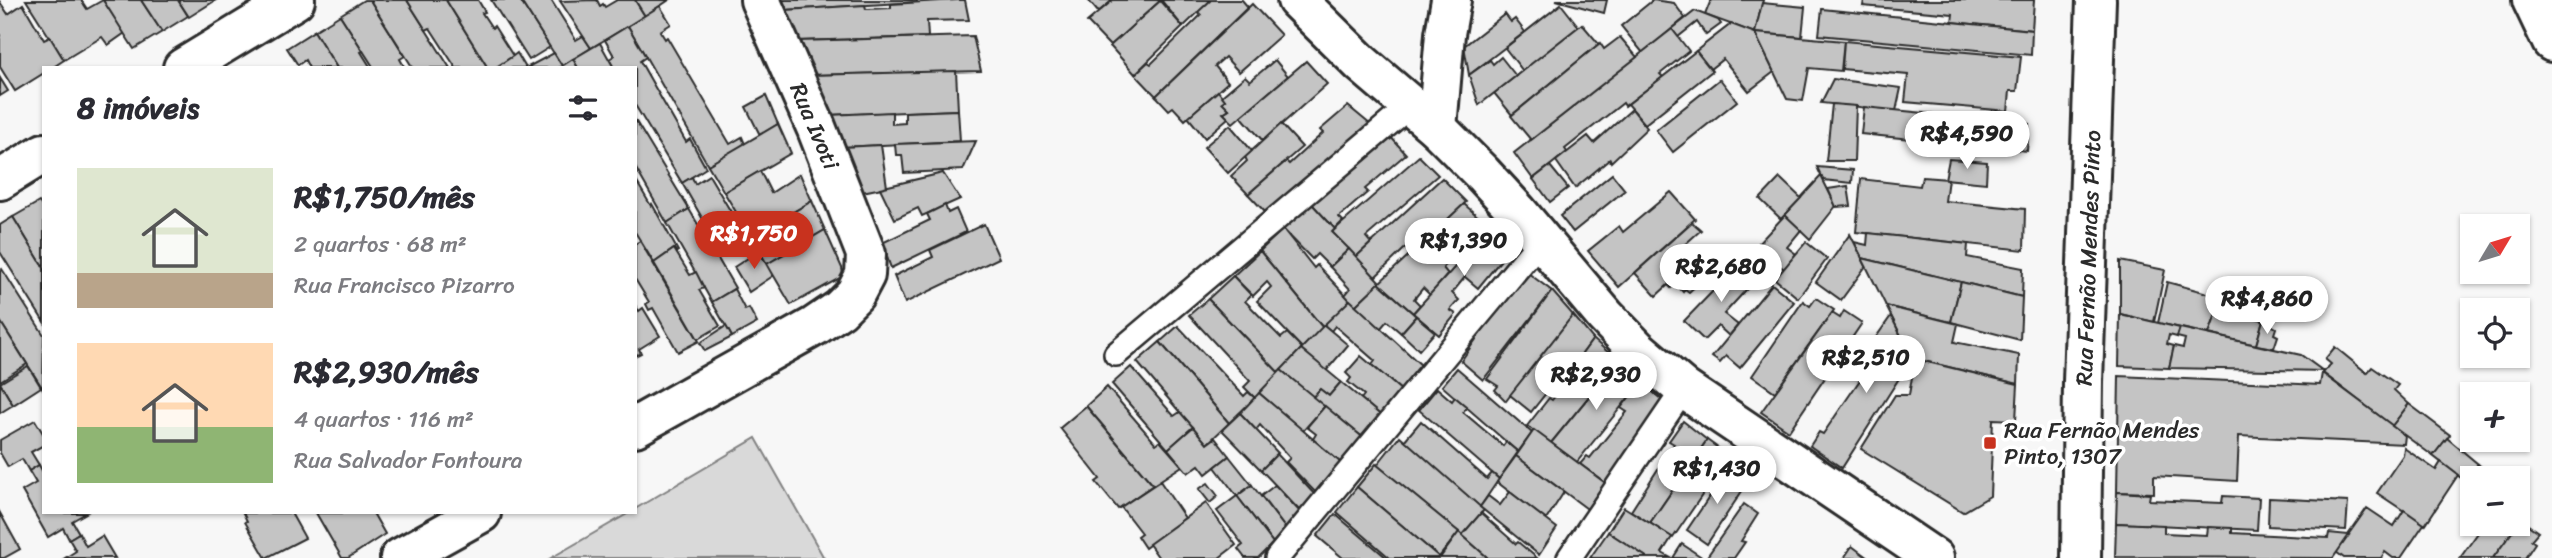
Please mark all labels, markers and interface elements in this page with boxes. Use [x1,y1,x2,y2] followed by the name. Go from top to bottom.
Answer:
[778,76,852,177] street label: Rua Ivoti
[77,81,199,135] text: 8 imóveis
[564,89,602,127] icon: filters
[1902,111,2032,171] pin: R$4,590
[1921,113,2013,154] text: R$4,590
[2064,129,2113,387] street label: Rua Fernão Mendes Pinto
[294,170,475,224] text: R$1,750/mês
[133,196,217,280] icon: home
[689,212,819,271] pin: R$1,750
[710,213,798,254] text: R$1,750
[2460,214,2530,284] north arrow
[2460,214,2530,536] map controls
[1399,218,1529,278] pin: R$1,390
[1421,220,1507,261] text: R$1,390
[294,224,467,265] text: 2 quartos · 68 m²
[1656,244,1786,304] pin: R$2,680
[1676,246,1766,287] text: R$2,680
[294,265,515,306] text: Rua Francisco Pizarro
[2202,276,2332,336] pin: R$4,860
[2221,278,2313,319] text: R$4,860
[2460,298,2530,368] button: locate
[1801,336,1931,395] pin: R$2,510
[1822,337,1910,378] text: R$2,510
[294,345,479,399] text: R$2,930/mês
[1531,352,1661,412] pin: R$2,930
[1551,354,1641,395] text: R$2,930
[133,371,217,455] icon: home
[2460,382,2530,452] button: +
[294,399,474,440] text: 4 quartos · 116 m²
[2004,410,2200,477] place label: Rua Fernão Mendes Pinto, 1307
[1982,435,1998,451] marker: Rua Fernão Mendes Pinto, 1307
[294,440,522,481] text: Rua Salvador Fontoura
[1652,447,1782,506] pin: R$1,430
[1673,448,1761,489] text: R$1,430
[2460,466,2530,536] button: −

